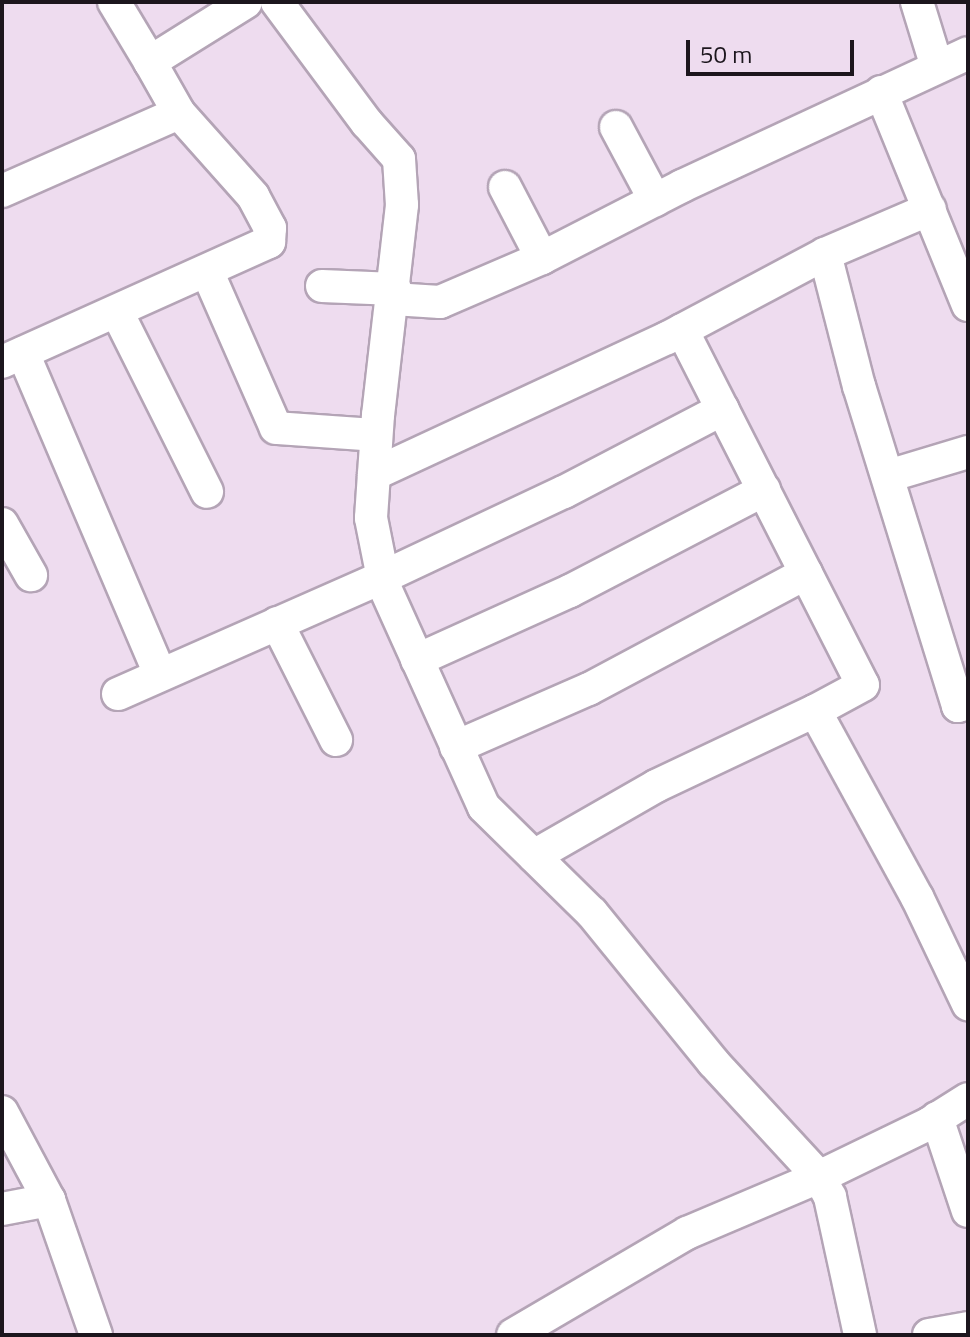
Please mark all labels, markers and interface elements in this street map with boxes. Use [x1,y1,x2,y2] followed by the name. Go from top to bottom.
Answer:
[690,24,858,74] scale bar
[700,36,752,72] text: 50 m

